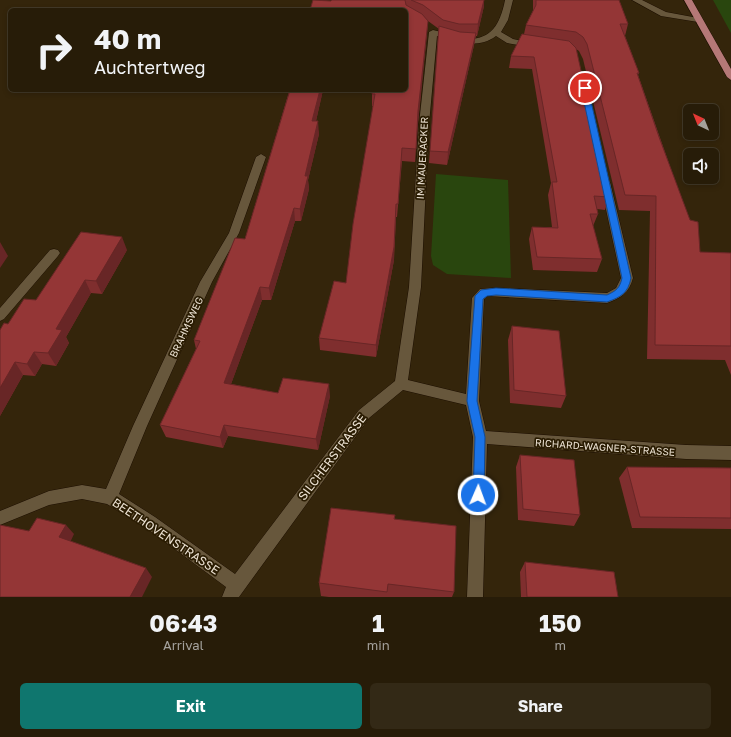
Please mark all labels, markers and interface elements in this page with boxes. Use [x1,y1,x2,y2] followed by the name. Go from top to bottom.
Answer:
[94,22,161,55] text: 40 m
[28,24,80,76] icon: right
[94,56,206,78] text: Auchtertweg
[568,71,602,105] pin
[574,77,596,99] icon: arrive
[683,104,719,140] north arrow
[683,104,719,184] map controls
[414,116,430,200] street label: IM MAUERACKER
[683,148,719,184] button: sound
[167,295,205,359] street label: BRAHMSWEG
[295,411,369,503] street label: SILCHERSTRASSE
[535,436,675,458] street label: RICHARD-WAGNER-STRASSE
[457,474,499,516] position arrow
[109,494,223,578] street label: BEETHOVENSTRASSE
[149,608,217,637] text: 06:43
[372,608,384,637] text: 1
[539,608,582,637] text: 150
[163,637,204,653] text: Arrival
[367,637,390,653] text: min
[555,637,566,653] text: m
[20,683,362,729] button: Exit
[370,683,711,729] button: Share

